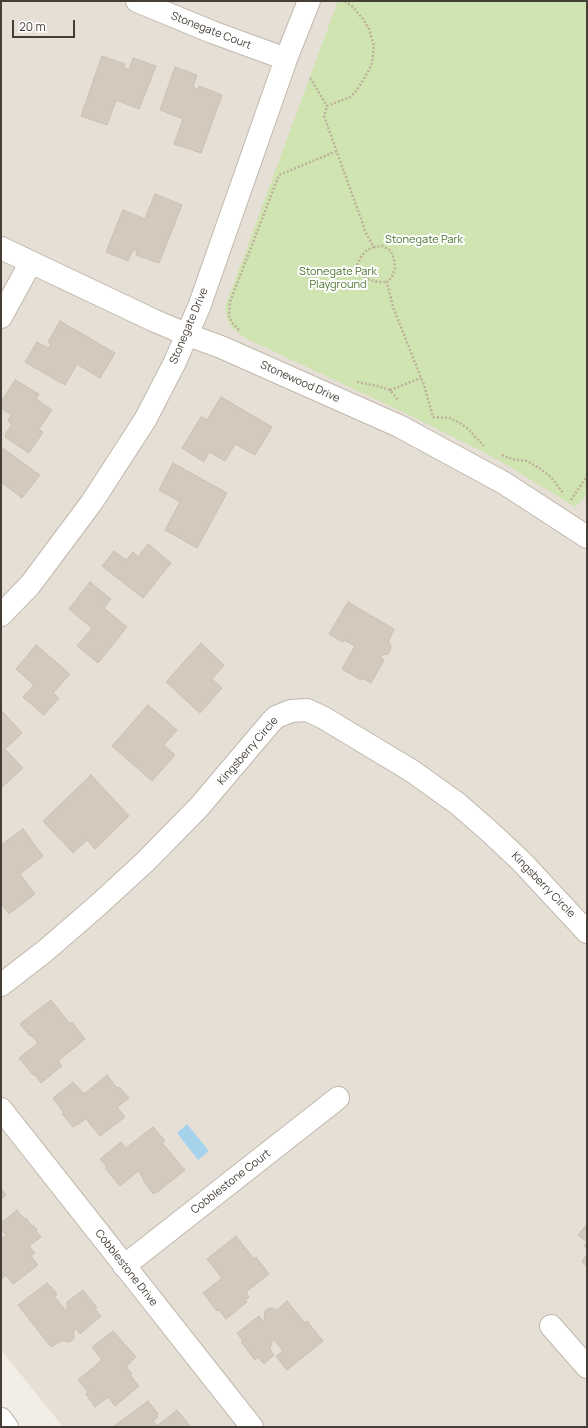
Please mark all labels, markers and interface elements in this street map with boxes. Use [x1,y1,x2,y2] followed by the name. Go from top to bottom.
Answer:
[169,10,253,52] street label: Stonegate Court
[14,12,77,38] scale bar
[19,18,46,35] text: 20 m
[385,233,463,247] park label: Stonegate Park
[299,265,377,291] park label: Stonegate Park Playground
[167,286,211,366] street label: Stonegate Drive
[258,359,342,405] street label: Stonewood Drive
[215,714,281,788] street label: Kingsberry Circle
[508,850,578,920] street label: Kingsberry Circle
[189,1147,273,1217] street label: Cobblestone Court
[92,1227,160,1309] street label: Cobblestone Drive

